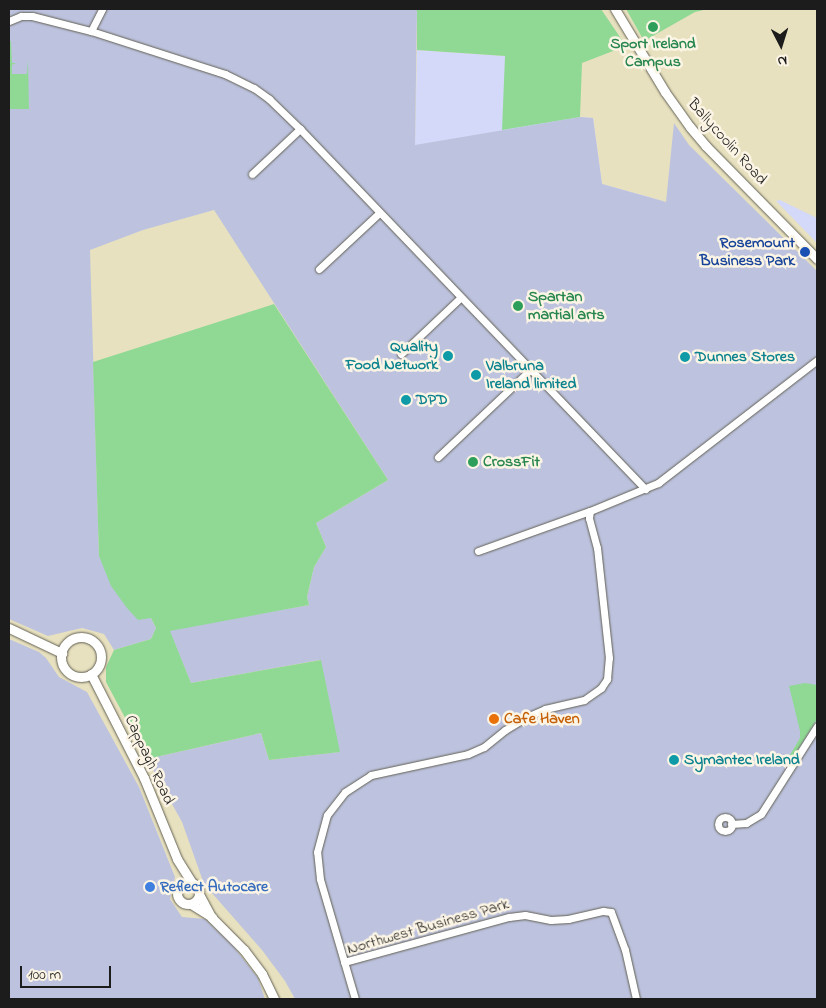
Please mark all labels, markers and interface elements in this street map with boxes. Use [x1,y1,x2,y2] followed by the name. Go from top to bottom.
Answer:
[756,20,806,70] north arrow
[647,21,659,33] marker: Sport Ireland Campus
[610,34,696,72] place label: Sport Ireland Campus
[777,50,788,71] text: N
[683,95,771,189] street label: Ballycoolin Road
[700,233,795,271] place label: Rosemount Business Park
[799,246,811,258] marker: Rosemount Business Park
[528,287,605,325] place label: Spartan martial arts
[512,300,524,312] marker: Spartan martial arts
[345,337,438,375] place label: Quality Food Network
[695,347,795,367] place label: Dunnes Stores
[442,350,454,362] marker: Quality Food Network
[679,351,691,363] marker: Dunnes Stores
[486,356,576,394] place label: Valbruna Ireland limited
[470,369,482,381] marker: Valbruna Ireland limited
[416,390,448,410] place label: DPD
[400,394,412,406] marker: DPD
[483,452,540,472] place label: CrossFit
[467,456,479,468] marker: CrossFit
[504,709,580,729] place label: Cafe Haven
[120,712,178,808] street label: Cappagh Road
[488,713,500,725] marker: Cafe Haven
[684,750,800,770] place label: Symantec Ireland
[668,754,680,766] marker: Symantec Ireland
[160,877,268,897] place label: Reflect Autocare
[144,881,156,893] marker: Reflect Autocare
[345,895,511,959] street label: Northwest Business Park
[22,956,114,988] scale bar
[28,964,61,986] text: 100 m

